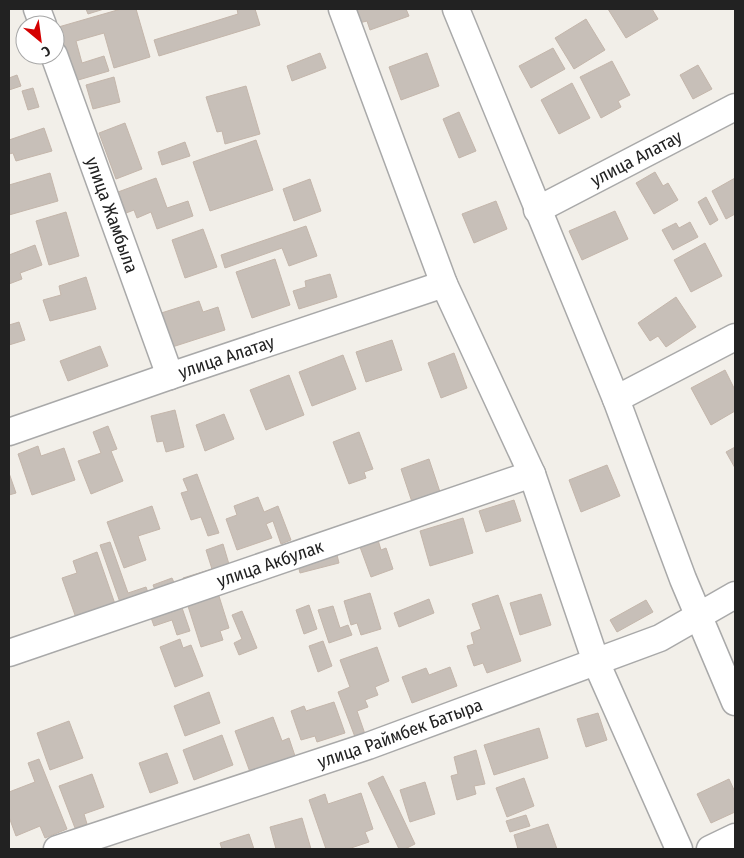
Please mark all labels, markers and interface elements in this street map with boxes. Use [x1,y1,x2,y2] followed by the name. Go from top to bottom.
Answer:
[15,15,65,65] north arrow
[38,42,53,60] text: С
[587,126,686,191] street label: улица Алатау
[81,154,143,276] street label: улица Жамбыла
[176,331,277,383] street label: улица Алатау
[214,535,327,592] street label: улица Акбулак
[315,694,486,773] street label: улица Раймбек Батыра

